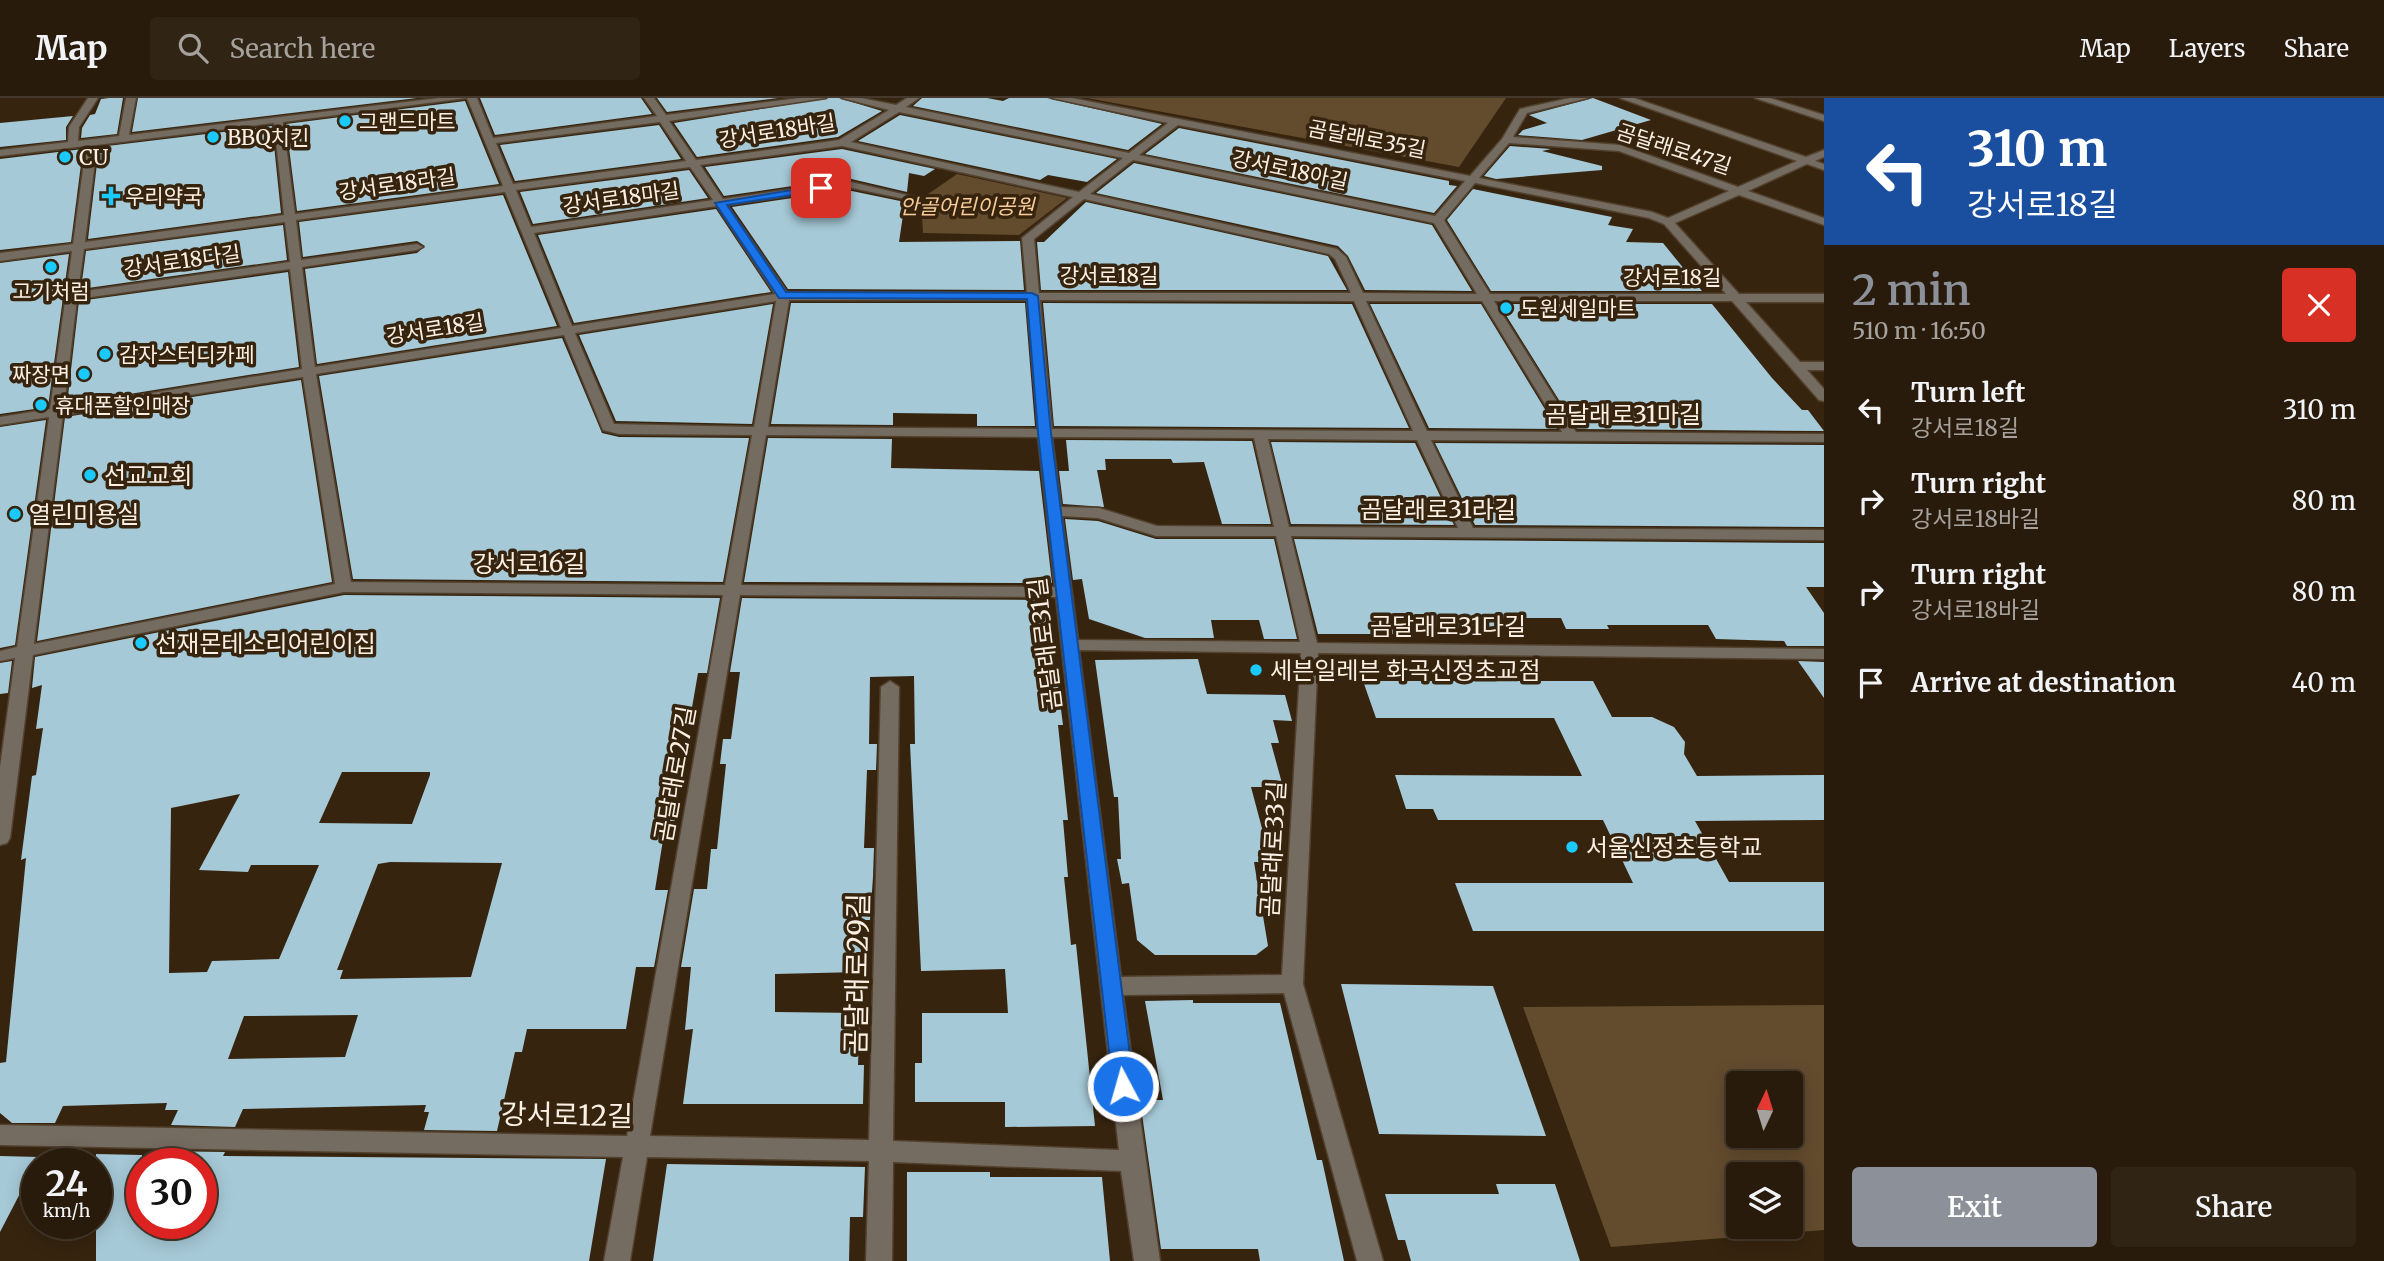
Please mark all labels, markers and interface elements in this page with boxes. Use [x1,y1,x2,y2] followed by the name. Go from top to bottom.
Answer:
[150,17,640,80] search box
[35,28,108,69] text: Map
[174,29,212,67] icon: search
[230,32,375,65] text: Search here
[2080,33,2131,64] text: Map
[2169,33,2245,64] text: Layers
[2283,33,2349,64] text: Share
[359,108,456,135] place label: 그랜드마트
[717,108,837,154] street label: 강서로18바길
[337,113,353,129] marker: 그랜드마트
[1306,114,1428,164] street label: 곰달래로35길
[1613,118,1735,180] street label: 곰달래로47길
[1967,118,2107,179] text: 310 m
[227,124,309,151] place label: BBQ치킨
[1852,126,1943,217] icon: left
[205,129,221,145] marker: BBQ치킨
[79,144,109,171] place label: CU
[1229,145,1351,195] street label: 강서로18아길
[57,149,73,165] marker: CU
[791,158,851,218] pin
[337,162,457,206] street label: 강서로18라길
[802,169,840,207] icon: arrive
[561,176,681,220] street label: 강서로18마길
[125,183,202,210] place label: 우리약국
[1967,185,2117,225] text: 강서로18길
[103,188,119,204] marker: 우리약국
[899,193,1036,220] park label: 안골어린이공원
[122,239,242,283] street label: 강서로18다길
[43,259,59,275] marker: 고기처럼
[1060,262,1158,289] street label: 강서로18길
[1623,264,1721,291] street label: 강서로18길
[1852,264,1971,316] text: 2 min
[2282,268,2356,342] button: close
[12,278,90,305] place label: 고기처럼
[1520,295,1636,322] place label: 도원세일마트
[1498,300,1514,316] marker: 도원세일마트
[384,308,486,350] street label: 강서로18길
[1852,316,1986,345] text: 510 m · 16:50
[119,341,254,368] place label: 감자스터디카페
[97,346,113,362] marker: 감자스터디카페
[12,361,70,388] place label: 짜장면
[76,366,92,382] marker: 짜장면
[1911,376,2025,409] text: Turn left
[1852,391,1890,429] icon: left
[55,392,190,419] place label: 휴대폰할인매장
[2283,393,2356,426] text: 310 m
[33,397,49,413] marker: 휴대폰할인매장
[1545,399,1701,430] street label: 곰달래로31마길
[1911,413,2019,442] text: 강서로18길
[104,460,192,491] place label: 선교교회
[82,467,98,483] marker: 선교교회
[1911,467,2046,500] text: Turn right
[1852,482,1890,520] icon: right
[2292,484,2356,517] text: 80 m
[1360,494,1516,525] street label: 곰달래로31라길
[29,499,139,530] place label: 열린미용실
[1911,504,2040,533] text: 강서로18바길
[7,506,23,522] marker: 열린미용실
[473,548,585,579] street label: 강서로16길
[1911,558,2046,591] text: Turn right
[1852,573,1890,611] icon: right
[2292,575,2356,608] text: 80 m
[1021,576,1069,712] street label: 곰달래로31길
[1911,595,2040,624] text: 강서로18바길
[1370,611,1526,642] street label: 곰달래로31다길
[155,628,376,659] place label: 선재몬테소리어린이집
[133,635,149,651] marker: 선재몬테소리어린이집
[1270,655,1541,686] place label: 세븐일레븐 화곡신정초교점
[1248,662,1264,678] marker: 세븐일레븐 화곡신정초교점
[1852,664,1890,702] icon: arrive
[1911,666,2176,699] text: Arrive at destination
[2292,666,2356,699] text: 40 m
[648,704,702,844] street label: 곰달래로27길
[1254,780,1292,918] street label: 곰달래로33길
[1586,832,1763,863] place label: 서울신정초등학교
[1564,839,1580,855] marker: 서울신정초등학교
[838,893,876,1055] street label: 곰달래로29길
[1086,1049,1160,1123] position arrow
[1726,1071,1802,1148] north arrow
[1726,1071,1803,1239] map controls
[501,1096,633,1134] street label: 강서로12길
[126,1148,217,1239] speed limit sign: 30
[45,1162,88,1206] text: 24
[1726,1162,1803,1239] button: layers
[1852,1167,2097,1247] button: Exit
[2111,1167,2356,1247] button: Share
[43,1199,90,1222] text: km/h

